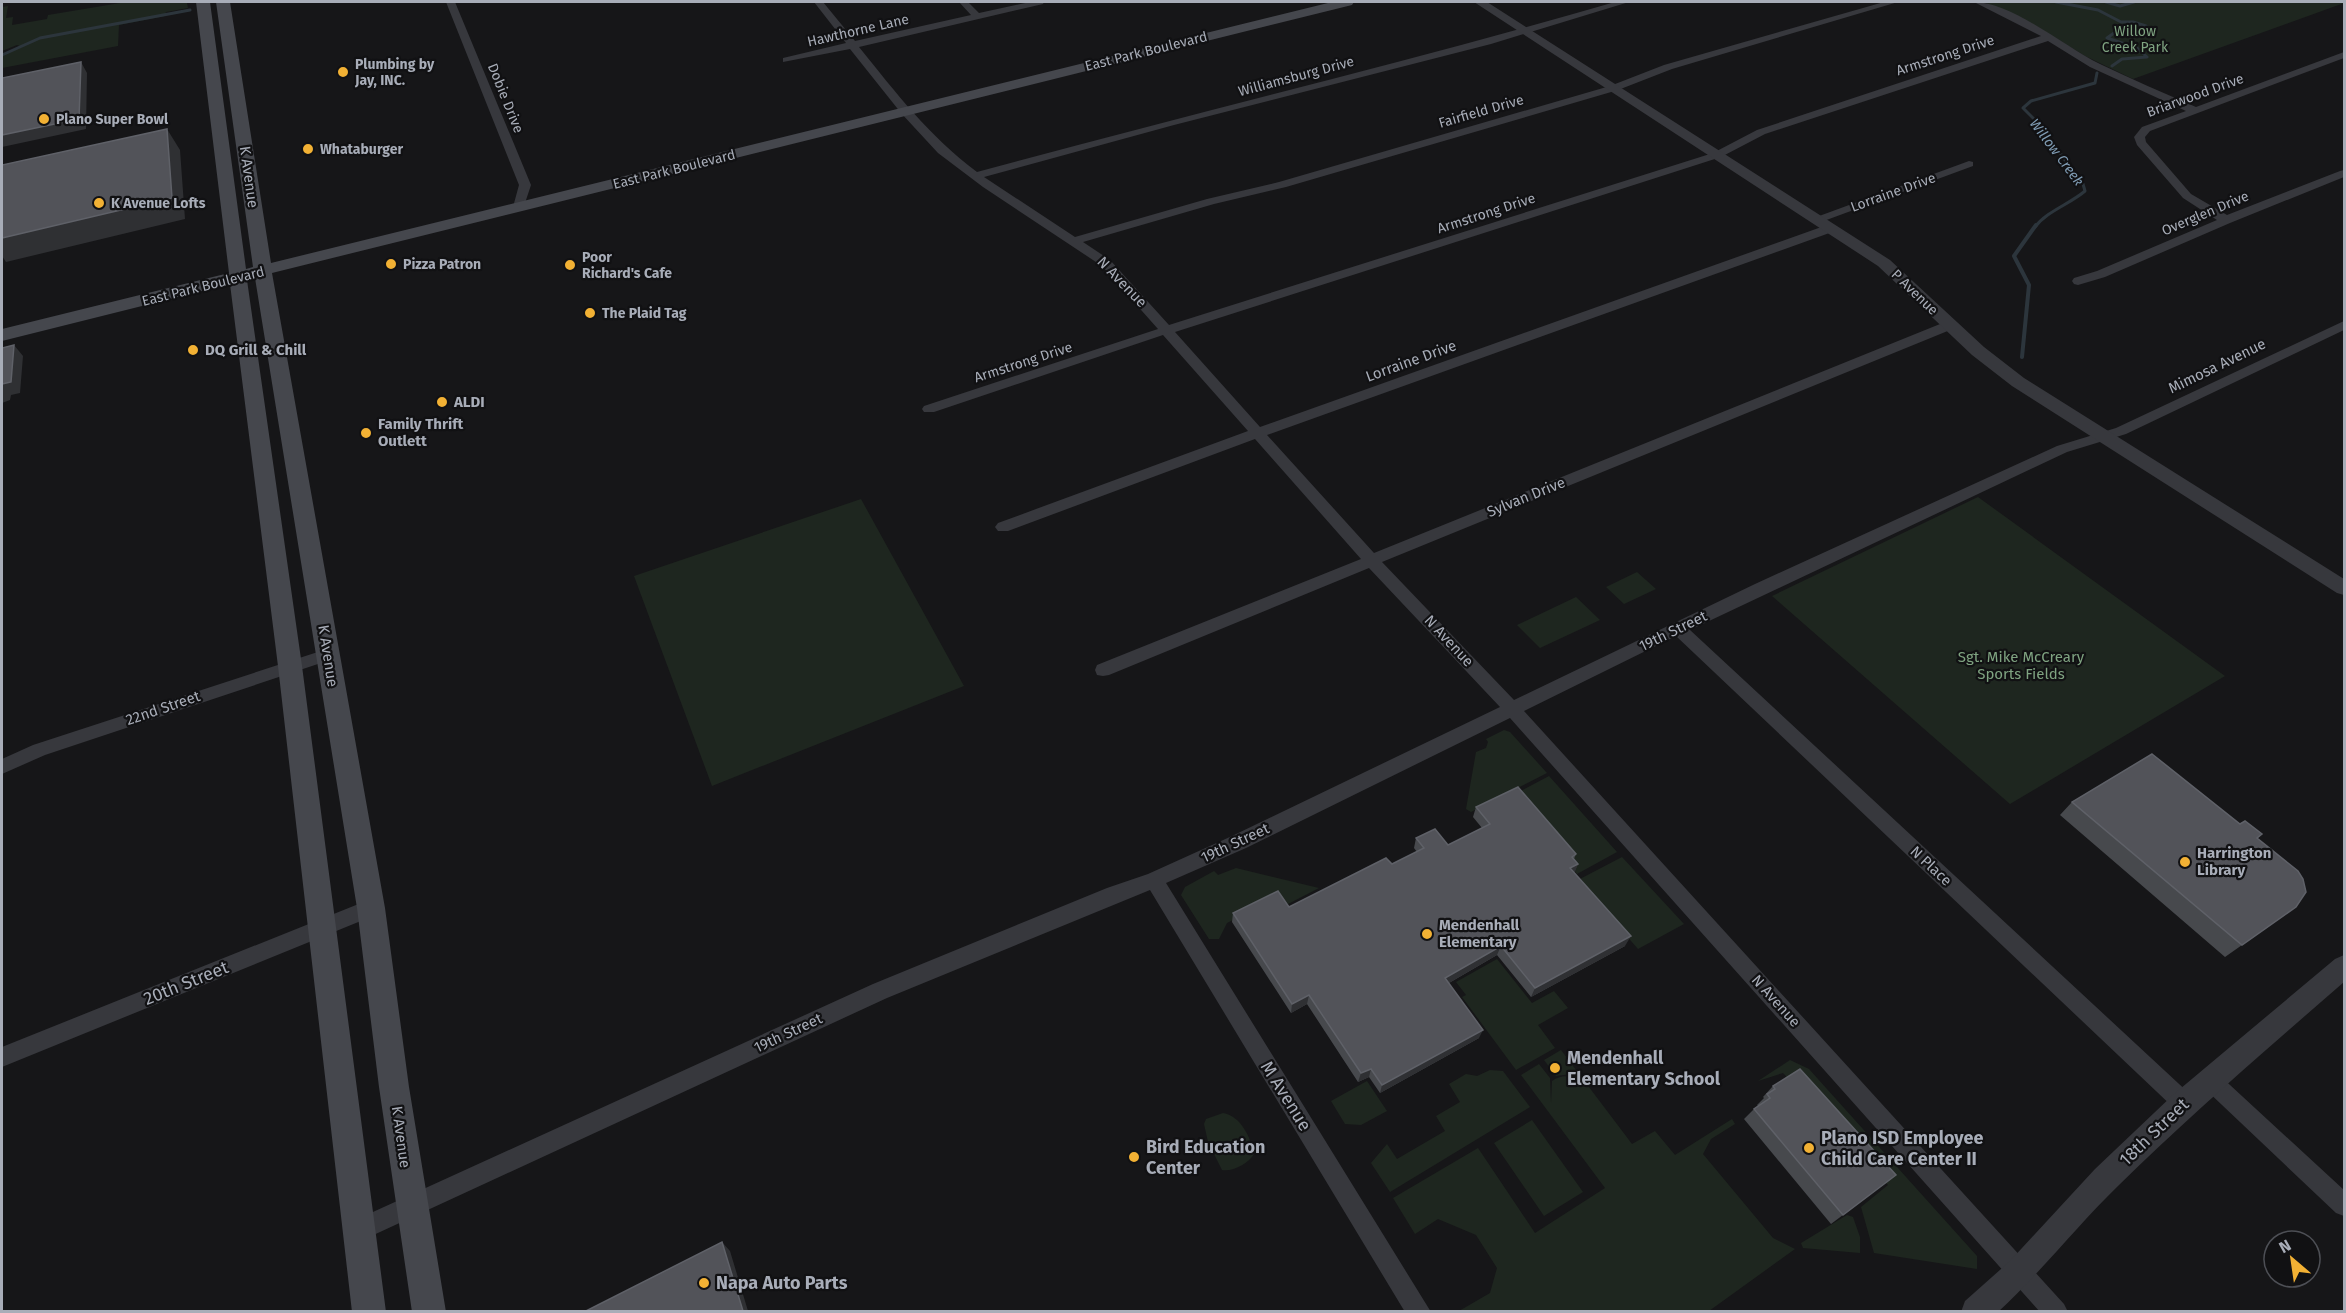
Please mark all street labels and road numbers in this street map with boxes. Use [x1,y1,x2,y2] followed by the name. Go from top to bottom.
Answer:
[806,11,911,50] street label: Hawthorne Lane
[1083,28,1209,75] street label: East Park Boulevard
[1894,32,1996,79] street label: Armstrong Drive
[1236,53,1356,100] street label: Williamsburg Drive
[484,61,527,136] street label: Dobie Drive
[2144,70,2246,121] street label: Briarwood Drive
[1437,91,1526,132] street label: Fairfield Drive
[236,145,262,209] street label: K Avenue
[611,146,737,193] street label: East Park Boulevard
[1848,169,1938,216] street label: Lorraine Drive
[2159,187,2251,239] street label: Overglen Drive
[1435,190,1537,237] street label: Armstrong Drive
[1093,253,1151,311] street label: N Avenue
[140,263,266,310] street label: East Park Boulevard
[1888,266,1942,319] street label: P Avenue
[2165,335,2269,397] street label: Mimosa Avenue
[1363,336,1459,386] street label: Lorraine Drive
[972,339,1074,386] street label: Armstrong Drive
[1484,473,1568,521] street label: Sylvan Drive
[1636,607,1710,655] street label: 19th Street
[1421,611,1477,671] street label: N Avenue
[314,624,342,688] street label: K Avenue
[124,687,203,729] street label: 22nd Street
[1198,819,1273,867] street label: 19th Street
[1906,842,1956,890] street label: N Place
[140,956,232,1010] street label: 20th Street
[1748,971,1804,1031] street label: N Avenue
[751,1009,826,1057] street label: 19th Street
[1256,1057,1316,1135] street label: M Avenue
[2115,1093,2194,1171] street label: 18th Street
[388,1105,414,1169] street label: K Avenue

